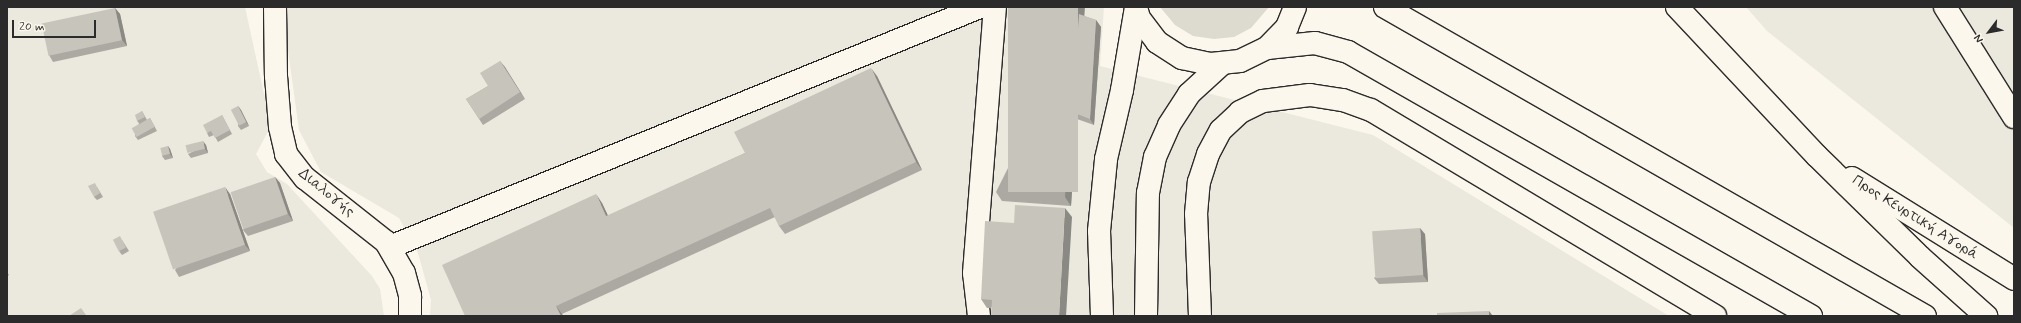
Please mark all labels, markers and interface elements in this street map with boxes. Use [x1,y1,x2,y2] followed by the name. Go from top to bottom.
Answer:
[14,12,98,38] scale bar
[1969,12,2009,52] north arrow
[19,19,45,35] text: 20 m
[1971,32,1987,45] text: N
[294,165,358,221] street label: Διαλογής
[1849,172,1981,264] street label: Προς Κενρτική Αγορά

